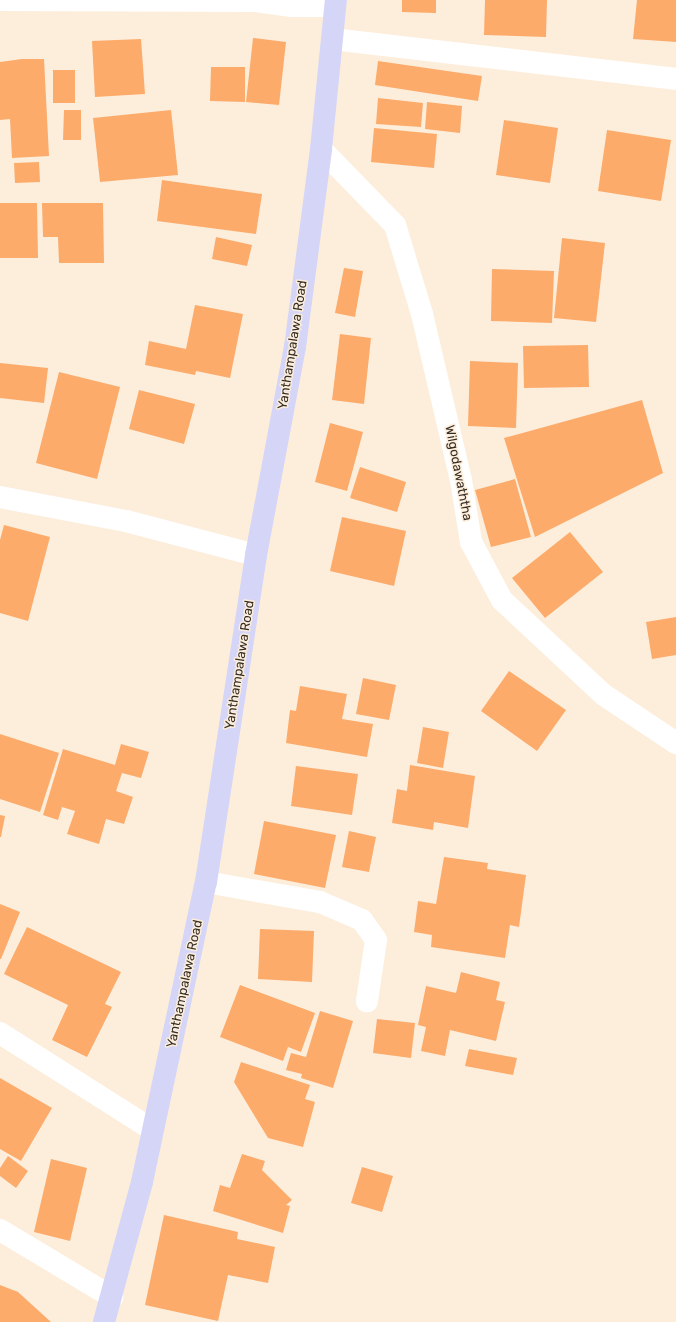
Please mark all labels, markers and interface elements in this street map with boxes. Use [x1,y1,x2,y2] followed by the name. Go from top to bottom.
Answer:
[275,279,311,411] street label: Yanthampalawa Road
[441,424,475,522] street label: Wilgodawaththa
[222,599,258,731] street label: Yanthampalawa Road
[164,919,206,1049] street label: Yanthampalawa Road

